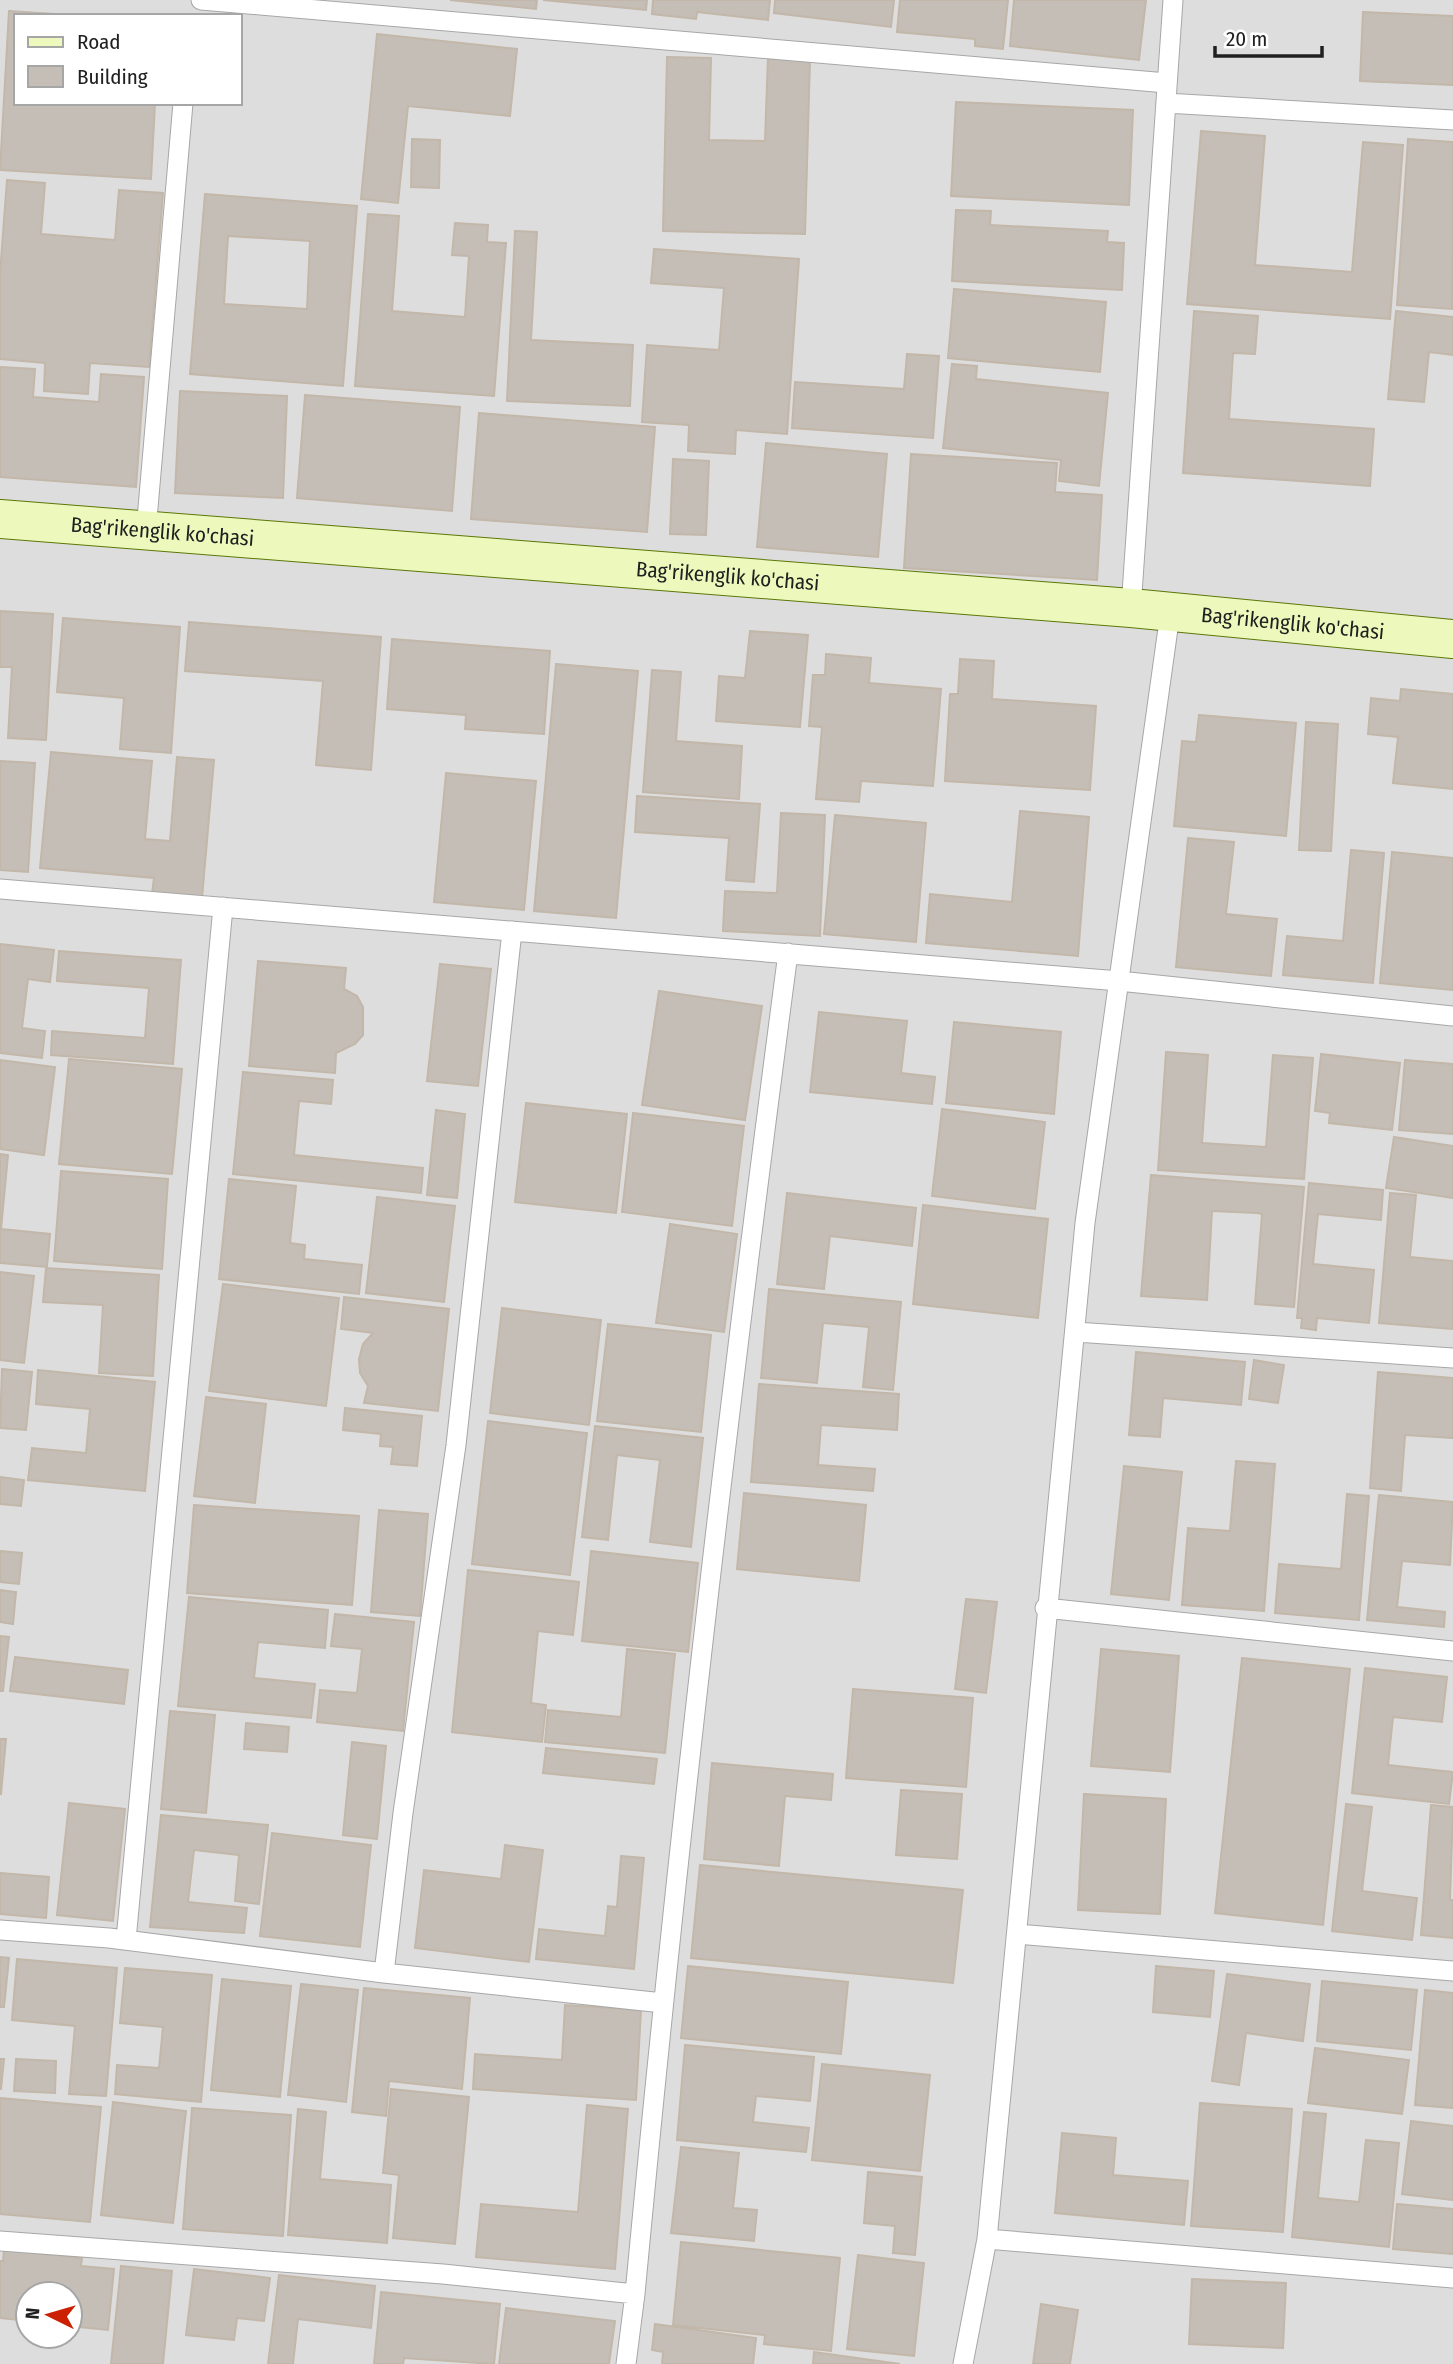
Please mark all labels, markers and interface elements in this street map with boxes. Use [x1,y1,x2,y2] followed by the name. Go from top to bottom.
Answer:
[14,14,242,105] legend
[1215,14,1322,58] scale bar
[1226,26,1267,52] text: 20 m
[77,29,121,55] text: Road
[77,64,148,90] text: Building
[70,512,255,552] street label: Bag'rikenglik ko'chasi
[635,556,820,596] street label: Bag'rikenglik ko'chasi
[1200,602,1386,645] street label: Bag'rikenglik ko'chasi
[14,2280,84,2350] north arrow
[21,2307,45,2320] text: N

